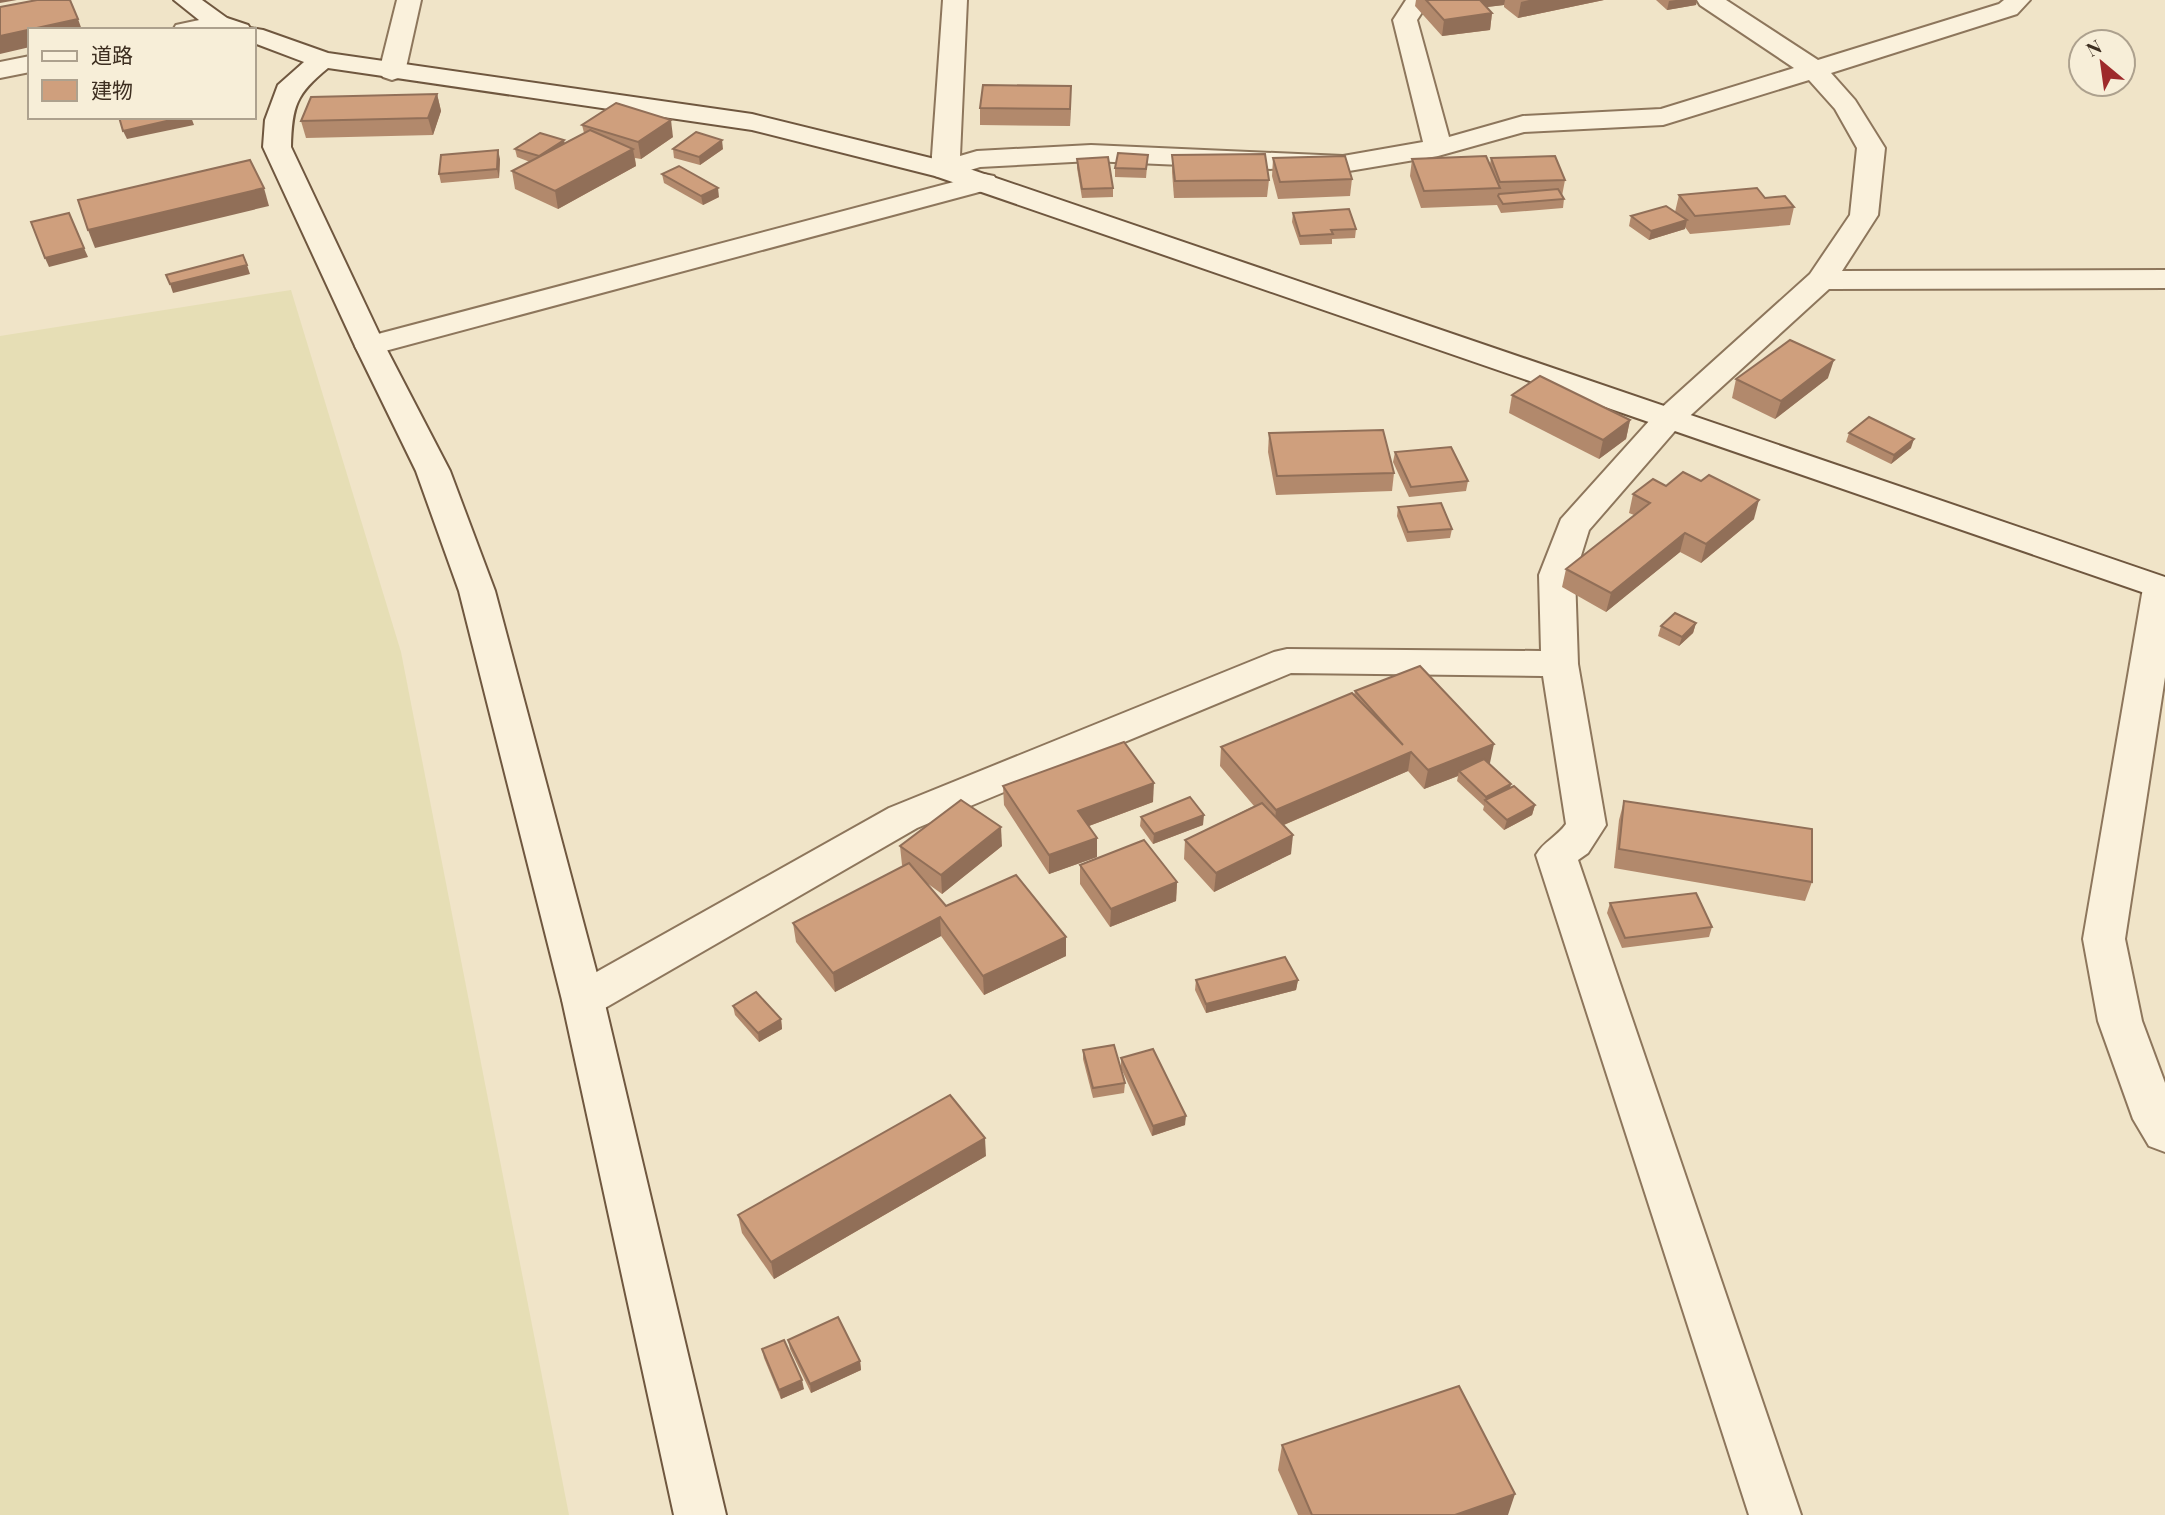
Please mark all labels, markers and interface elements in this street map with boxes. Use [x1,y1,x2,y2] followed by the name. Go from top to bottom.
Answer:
[28,28,256,119] legend
[2067,28,2137,98] north arrow
[2081,32,2106,62] text: N
[91,40,133,68] text: 道路
[91,75,133,103] text: 建物

